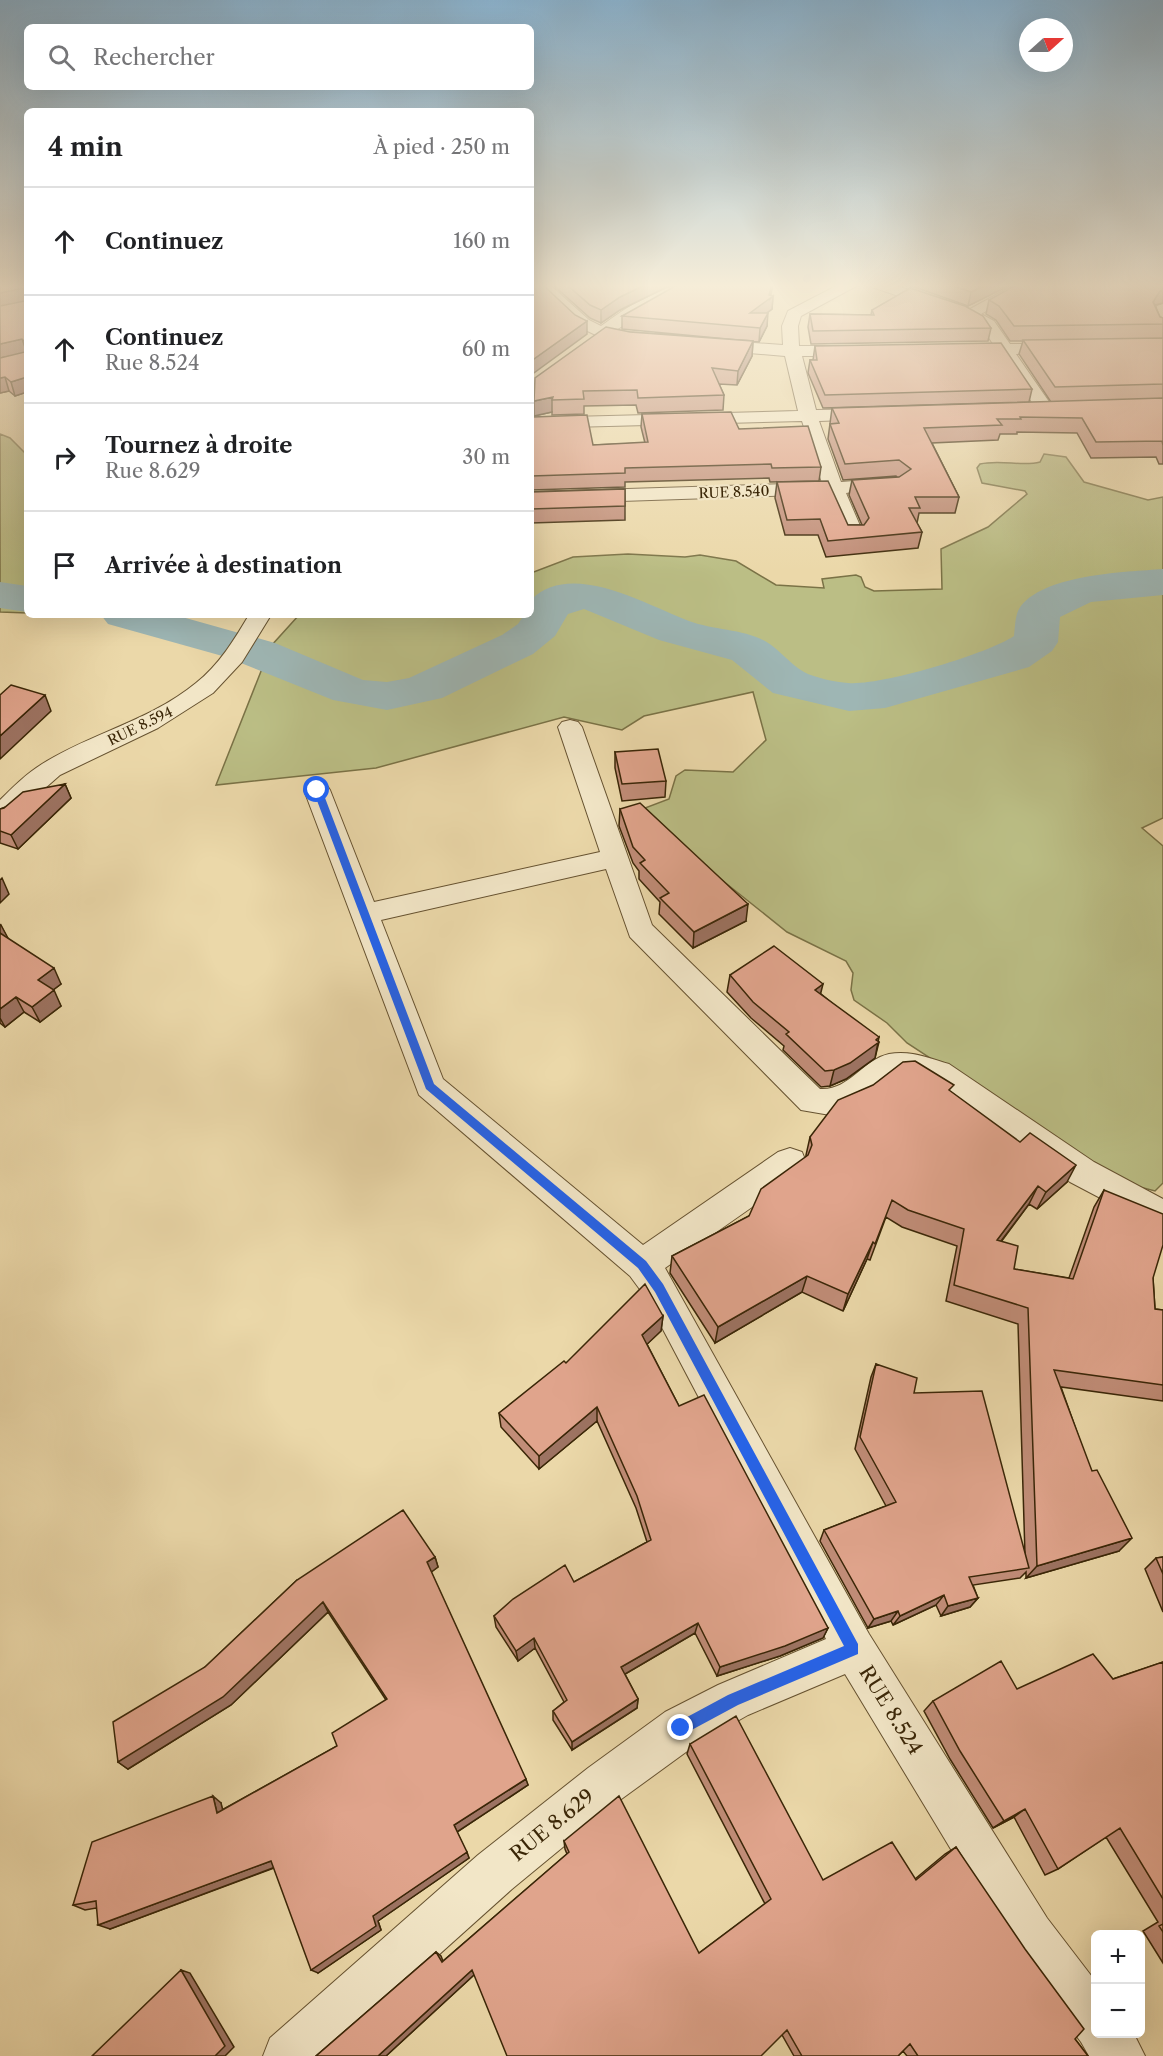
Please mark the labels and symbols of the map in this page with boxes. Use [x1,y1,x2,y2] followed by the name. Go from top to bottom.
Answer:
[1019,18,1073,72] north arrow
[698,482,770,502] street label: RUE 8.540
[105,703,175,749] street label: RUE 8.594
[303,776,329,802] route start
[854,1661,928,1759] street label: RUE 8.524
[667,1714,693,1740] route end
[505,1784,599,1866] street label: RUE 8.629

